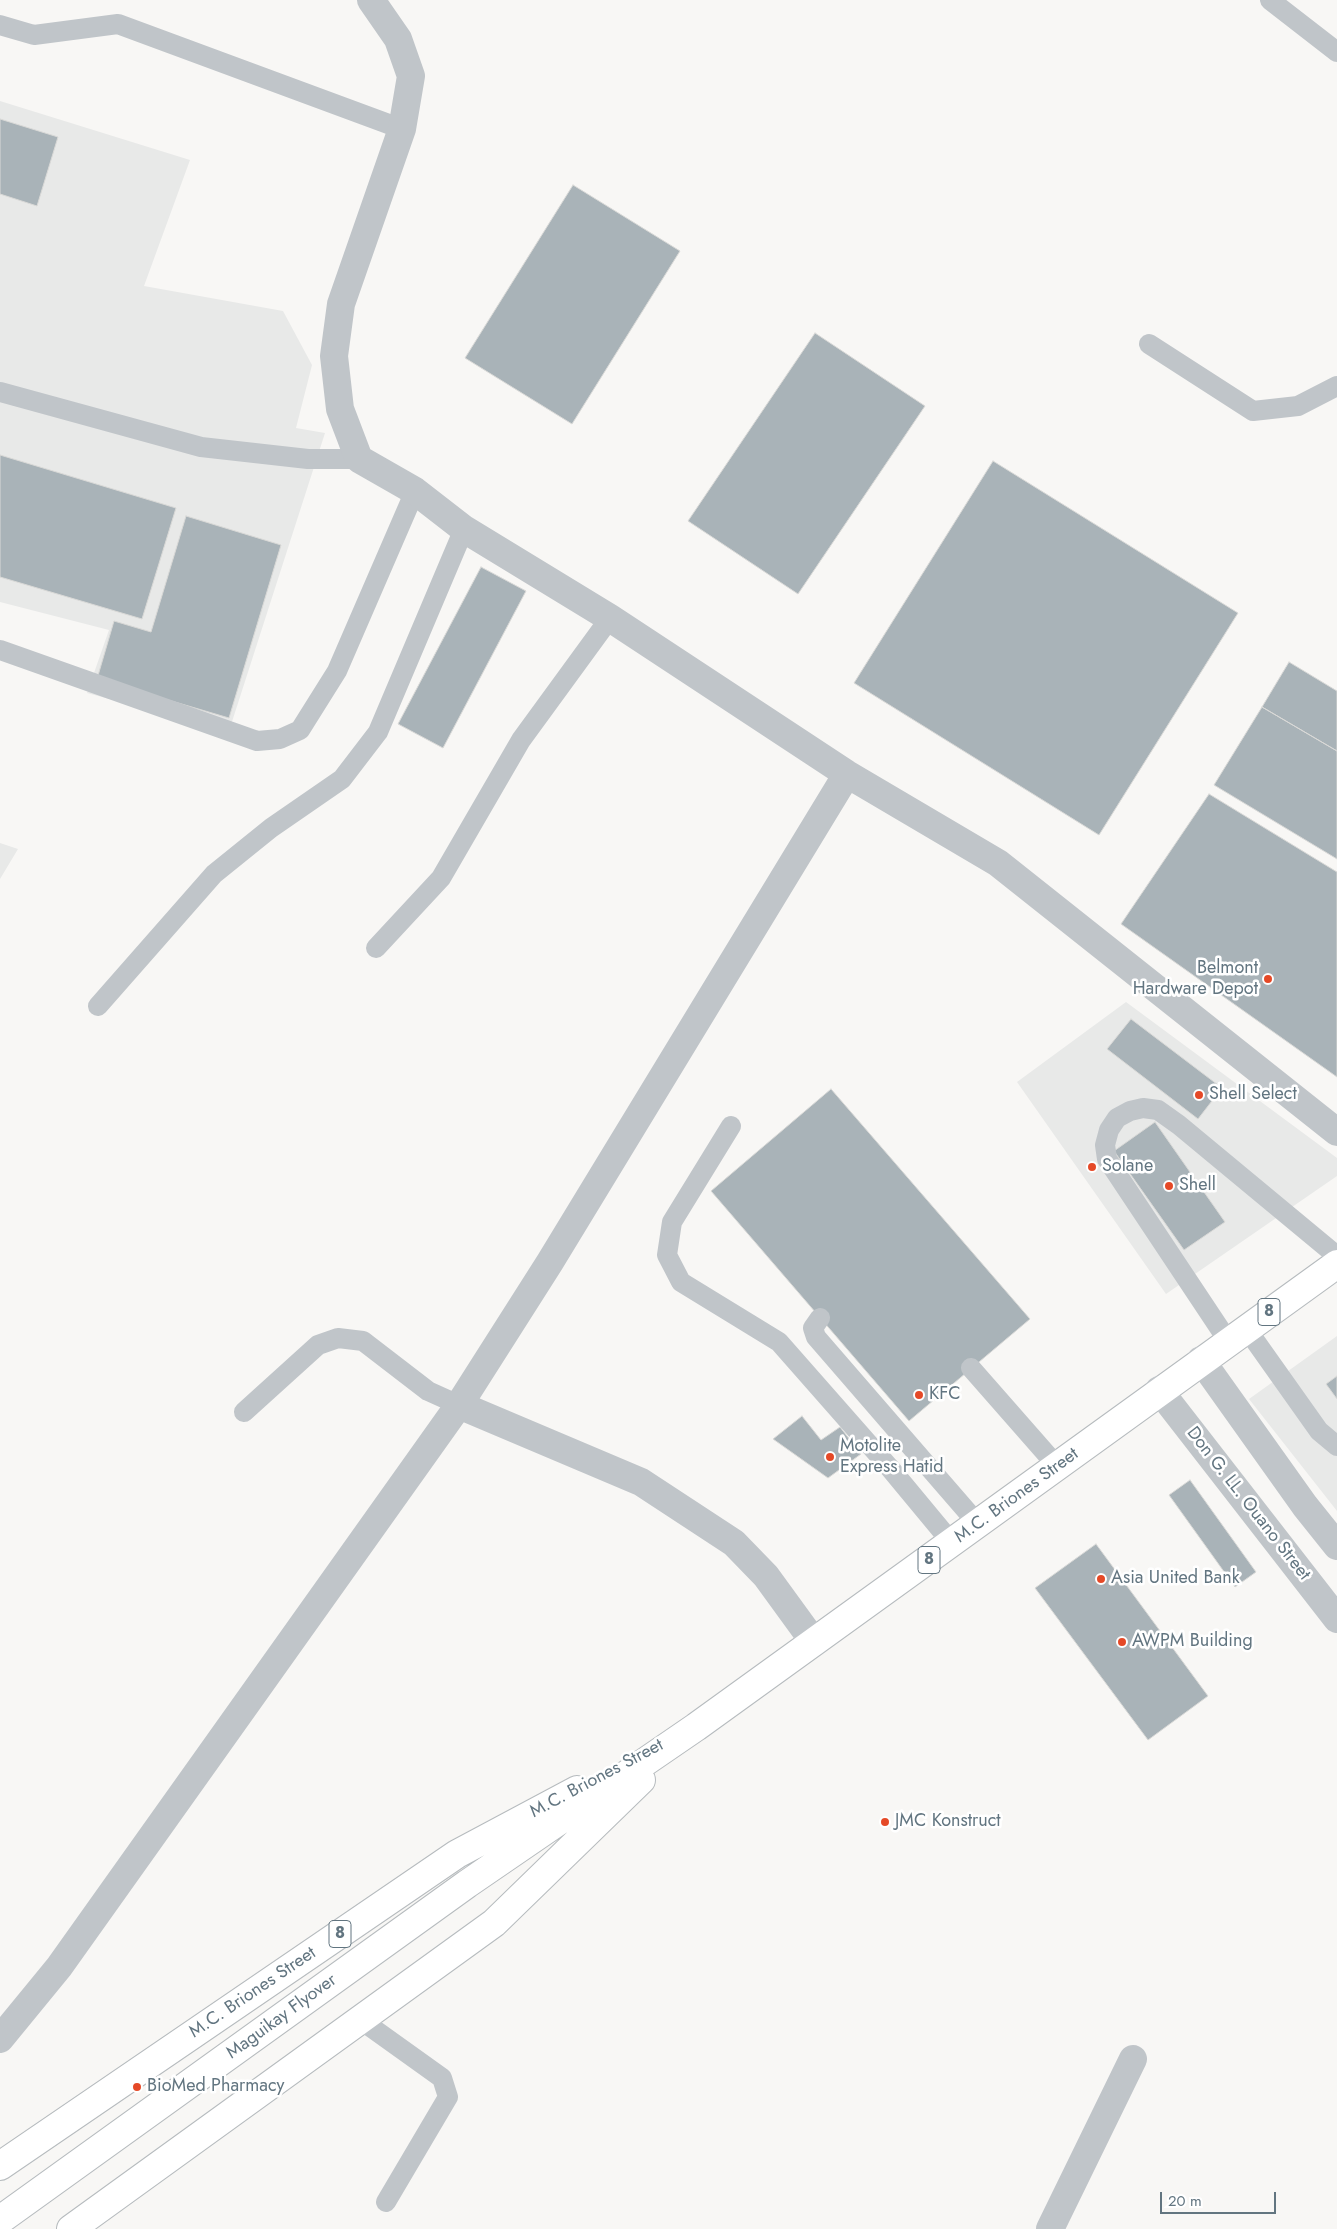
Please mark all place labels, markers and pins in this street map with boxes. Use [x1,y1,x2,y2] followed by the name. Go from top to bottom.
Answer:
[1133,958,1258,1001] place label: Belmont Hardware Depot
[1262,973,1274,985] marker: Belmont Hardware Depot
[1209,1084,1297,1106] place label: Shell Select
[1193,1089,1205,1101] marker: Shell Select
[1102,1156,1153,1178] place label: Solane
[1086,1161,1098,1173] marker: Solane
[1179,1175,1216,1197] place label: Shell
[1163,1180,1175,1192] marker: Shell
[929,1384,960,1406] place label: KFC
[913,1389,925,1401] marker: KFC
[840,1436,944,1478] place label: Motolite Express Hatid
[824,1451,836,1463] marker: Motolite Express Hatid
[1111,1568,1240,1590] place label: Asia United Bank
[1095,1573,1107,1585] marker: Asia United Bank
[1132,1631,1253,1653] place label: AWPM Building
[1116,1636,1128,1648] marker: AWPM Building
[895,1811,1001,1833] place label: JMC Konstruct
[879,1816,891,1828] marker: JMC Konstruct
[147,2076,284,2098] place label: BioMed Pharmacy
[131,2081,143,2093] marker: BioMed Pharmacy

